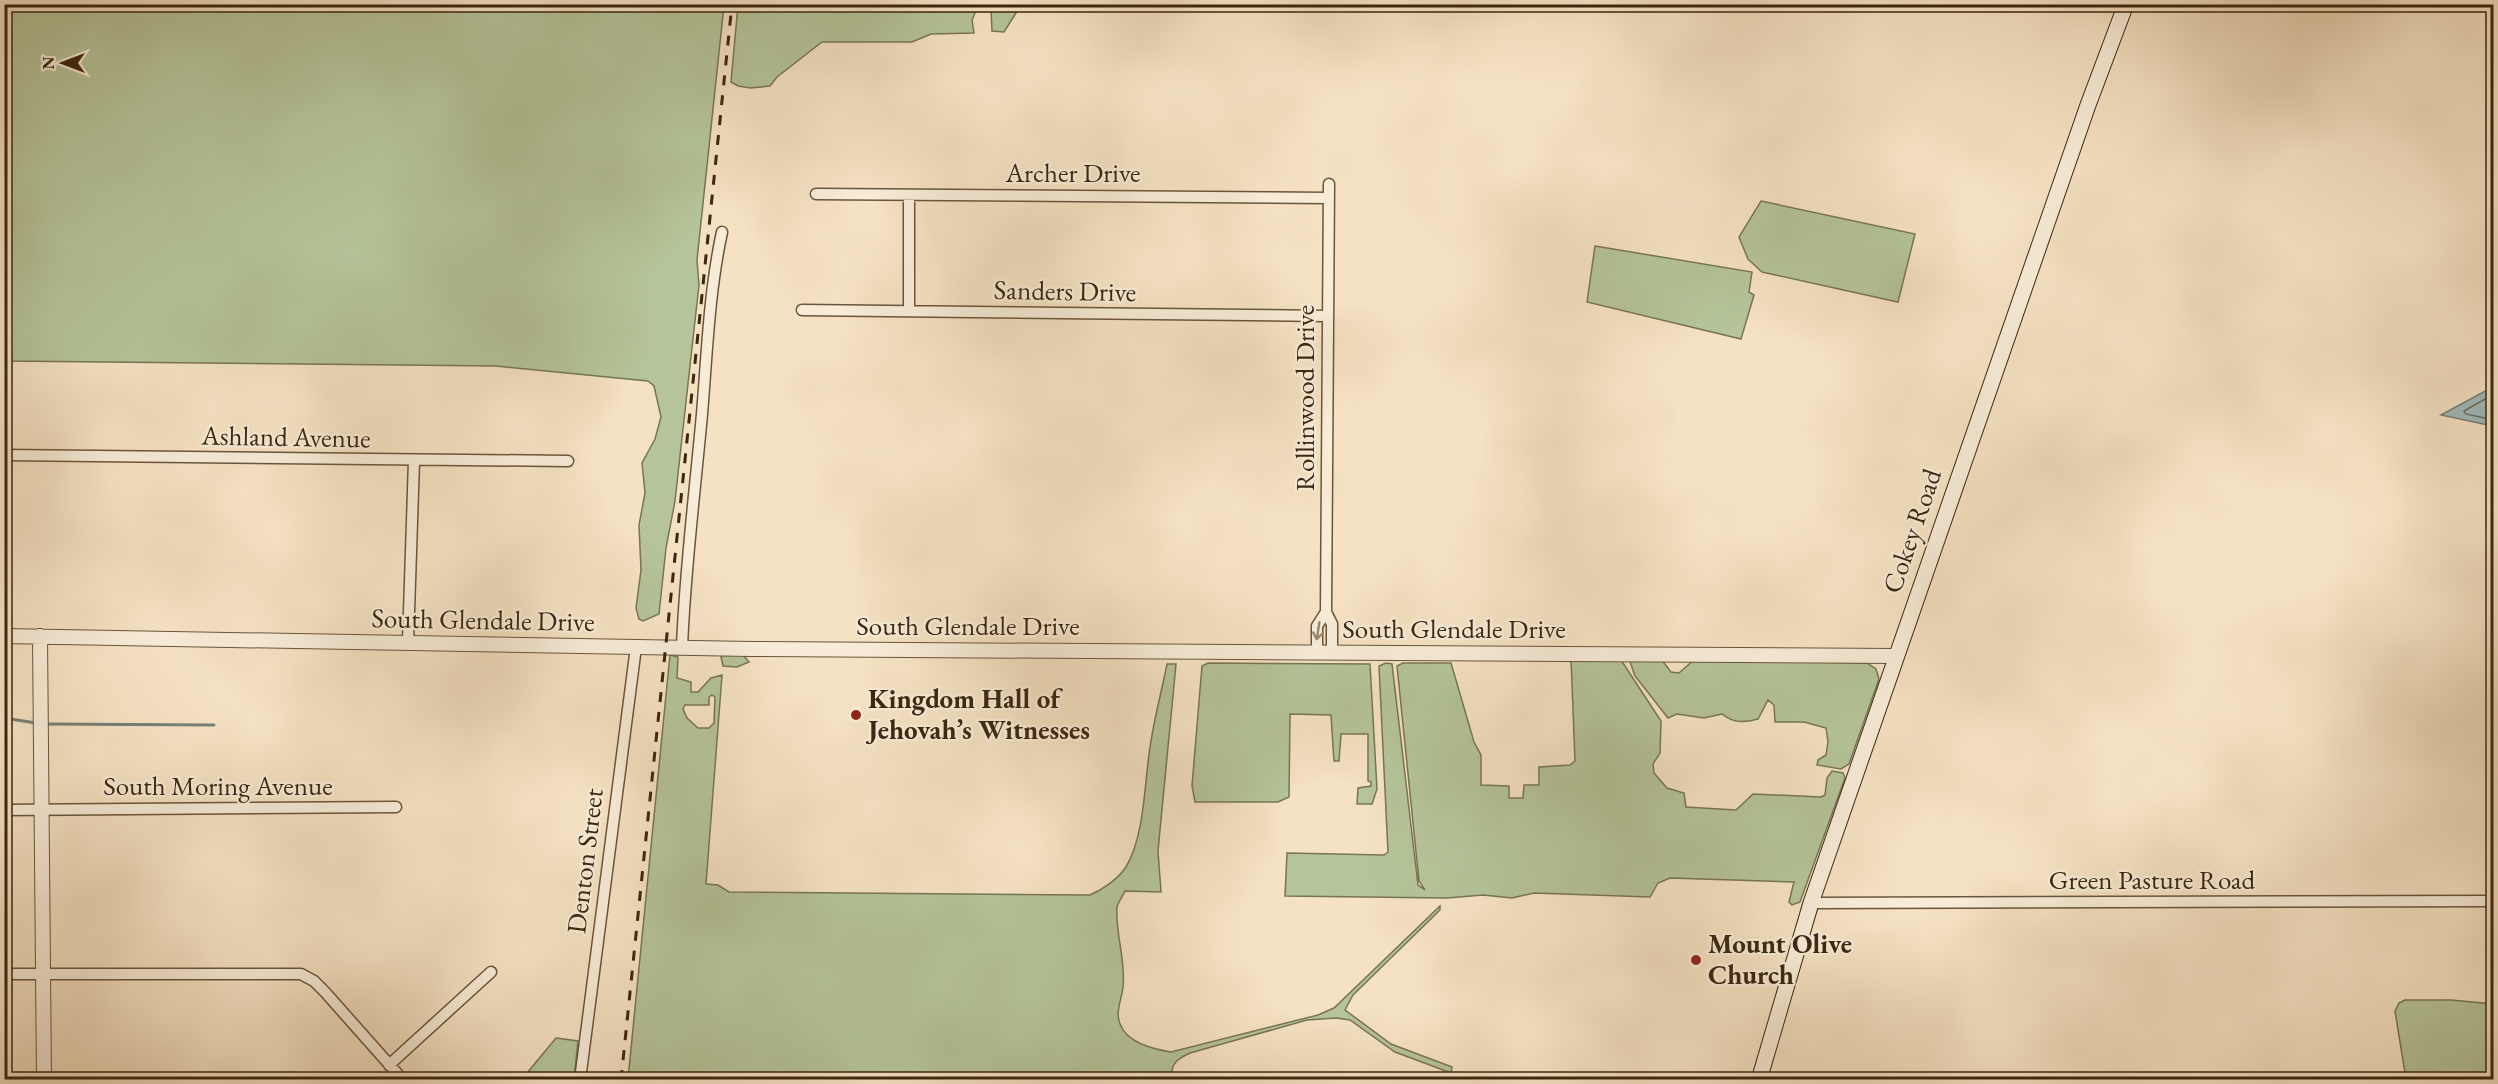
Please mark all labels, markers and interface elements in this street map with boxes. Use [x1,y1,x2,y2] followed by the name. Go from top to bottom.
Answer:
[33,33,93,93] north arrow
[38,56,59,69] text: N
[1004,155,1141,190] street label: Archer Drive
[993,272,1137,309] street label: Sanders Drive
[1287,305,1322,491] street label: Rollinwood Drive
[200,418,371,455] street label: Ashland Avenue
[1874,464,1949,598] street label: Cokey Road
[371,600,595,639] street label: South Glendale Drive
[856,608,1080,643] street label: South Glendale Drive
[1342,611,1566,646] street label: South Glendale Drive
[1312,620,1323,640] one-way arrow
[865,681,1090,747] place label: Kingdom Hall of Jehovah’s Witnesses
[849,708,863,722] marker: Kingdom Hall of Jehovah’s Witnesses
[103,768,333,803] street label: South Moring Avenue
[558,786,611,936] street label: Denton Street
[2049,862,2256,897] street label: Green Pasture Road
[1708,926,1852,992] place label: Mount Olive Church
[1689,953,1703,967] marker: Mount Olive Church

